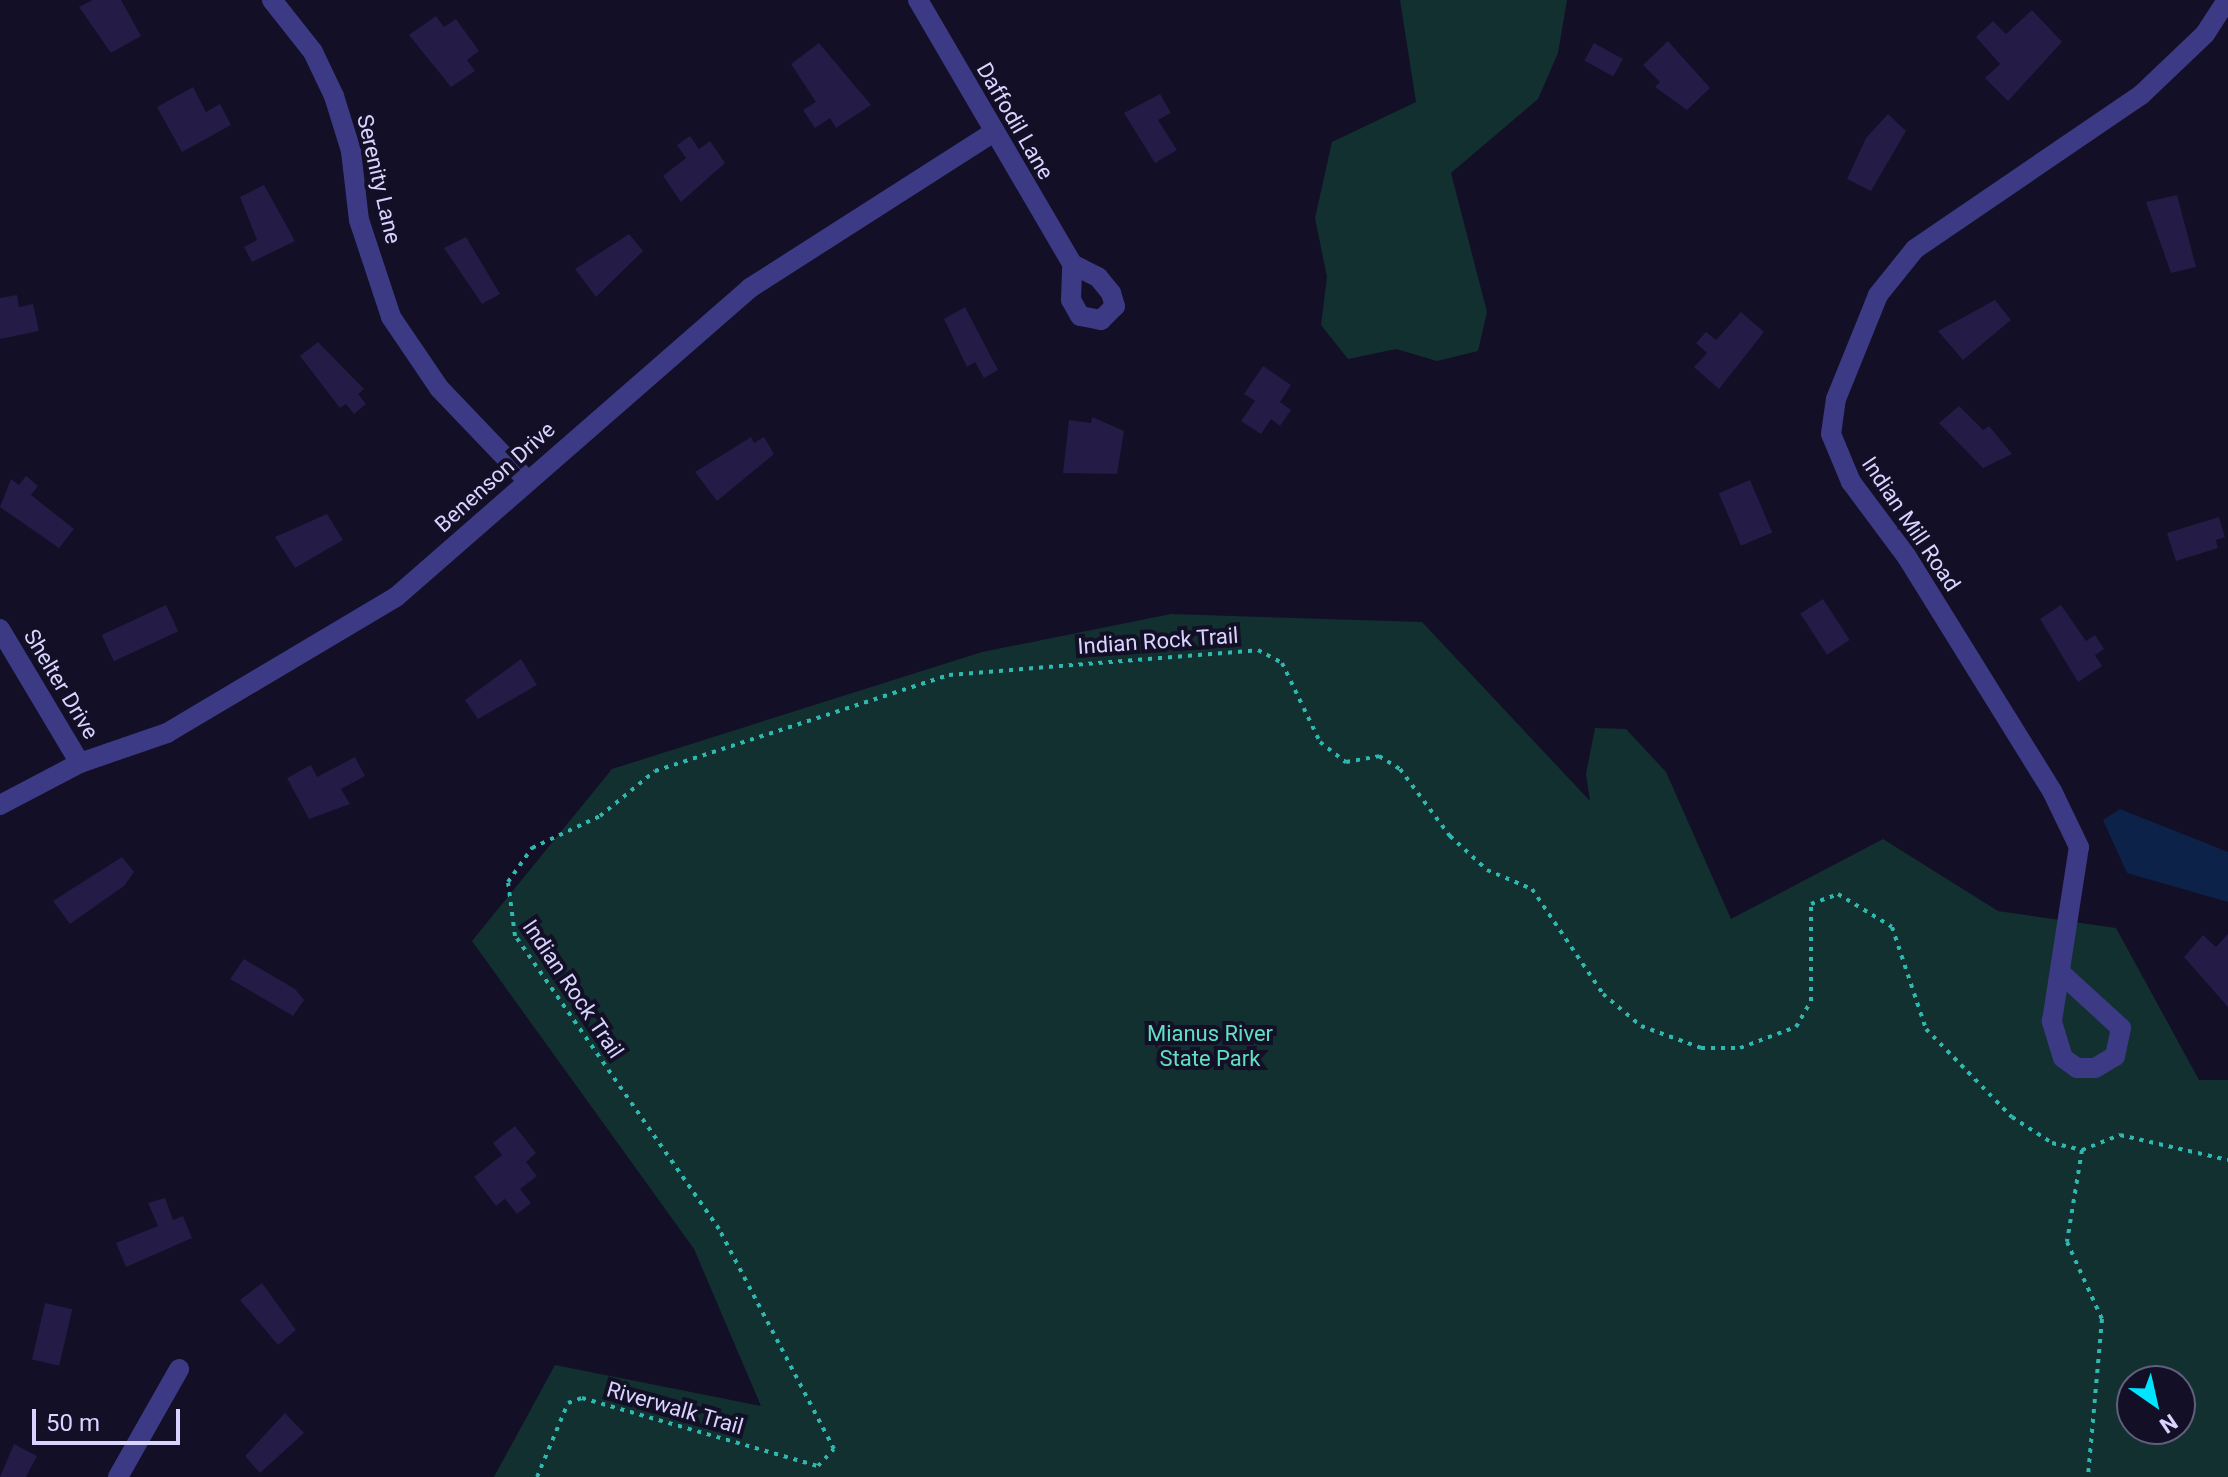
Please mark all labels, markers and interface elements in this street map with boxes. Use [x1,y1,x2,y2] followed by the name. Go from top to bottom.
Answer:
[971,58,1059,184] street label: Daffodil Lane
[351,112,407,246] street label: Serenity Lane
[430,416,560,538] street label: Benenson Drive
[1856,452,1966,596] street label: Indian Mill Road
[1076,622,1240,660] street label: Indian Rock Trail
[18,624,104,744] street label: Shelter Drive
[517,915,629,1063] street label: Indian Rock Trail
[1147,1020,1273,1072] park label: Mianus River State Park
[2116,1365,2196,1445] north arrow
[603,1376,747,1440] street label: Riverwalk Trail
[36,1393,184,1443] scale bar
[46,1409,100,1437] text: 50 m
[2155,1409,2182,1438] text: N

